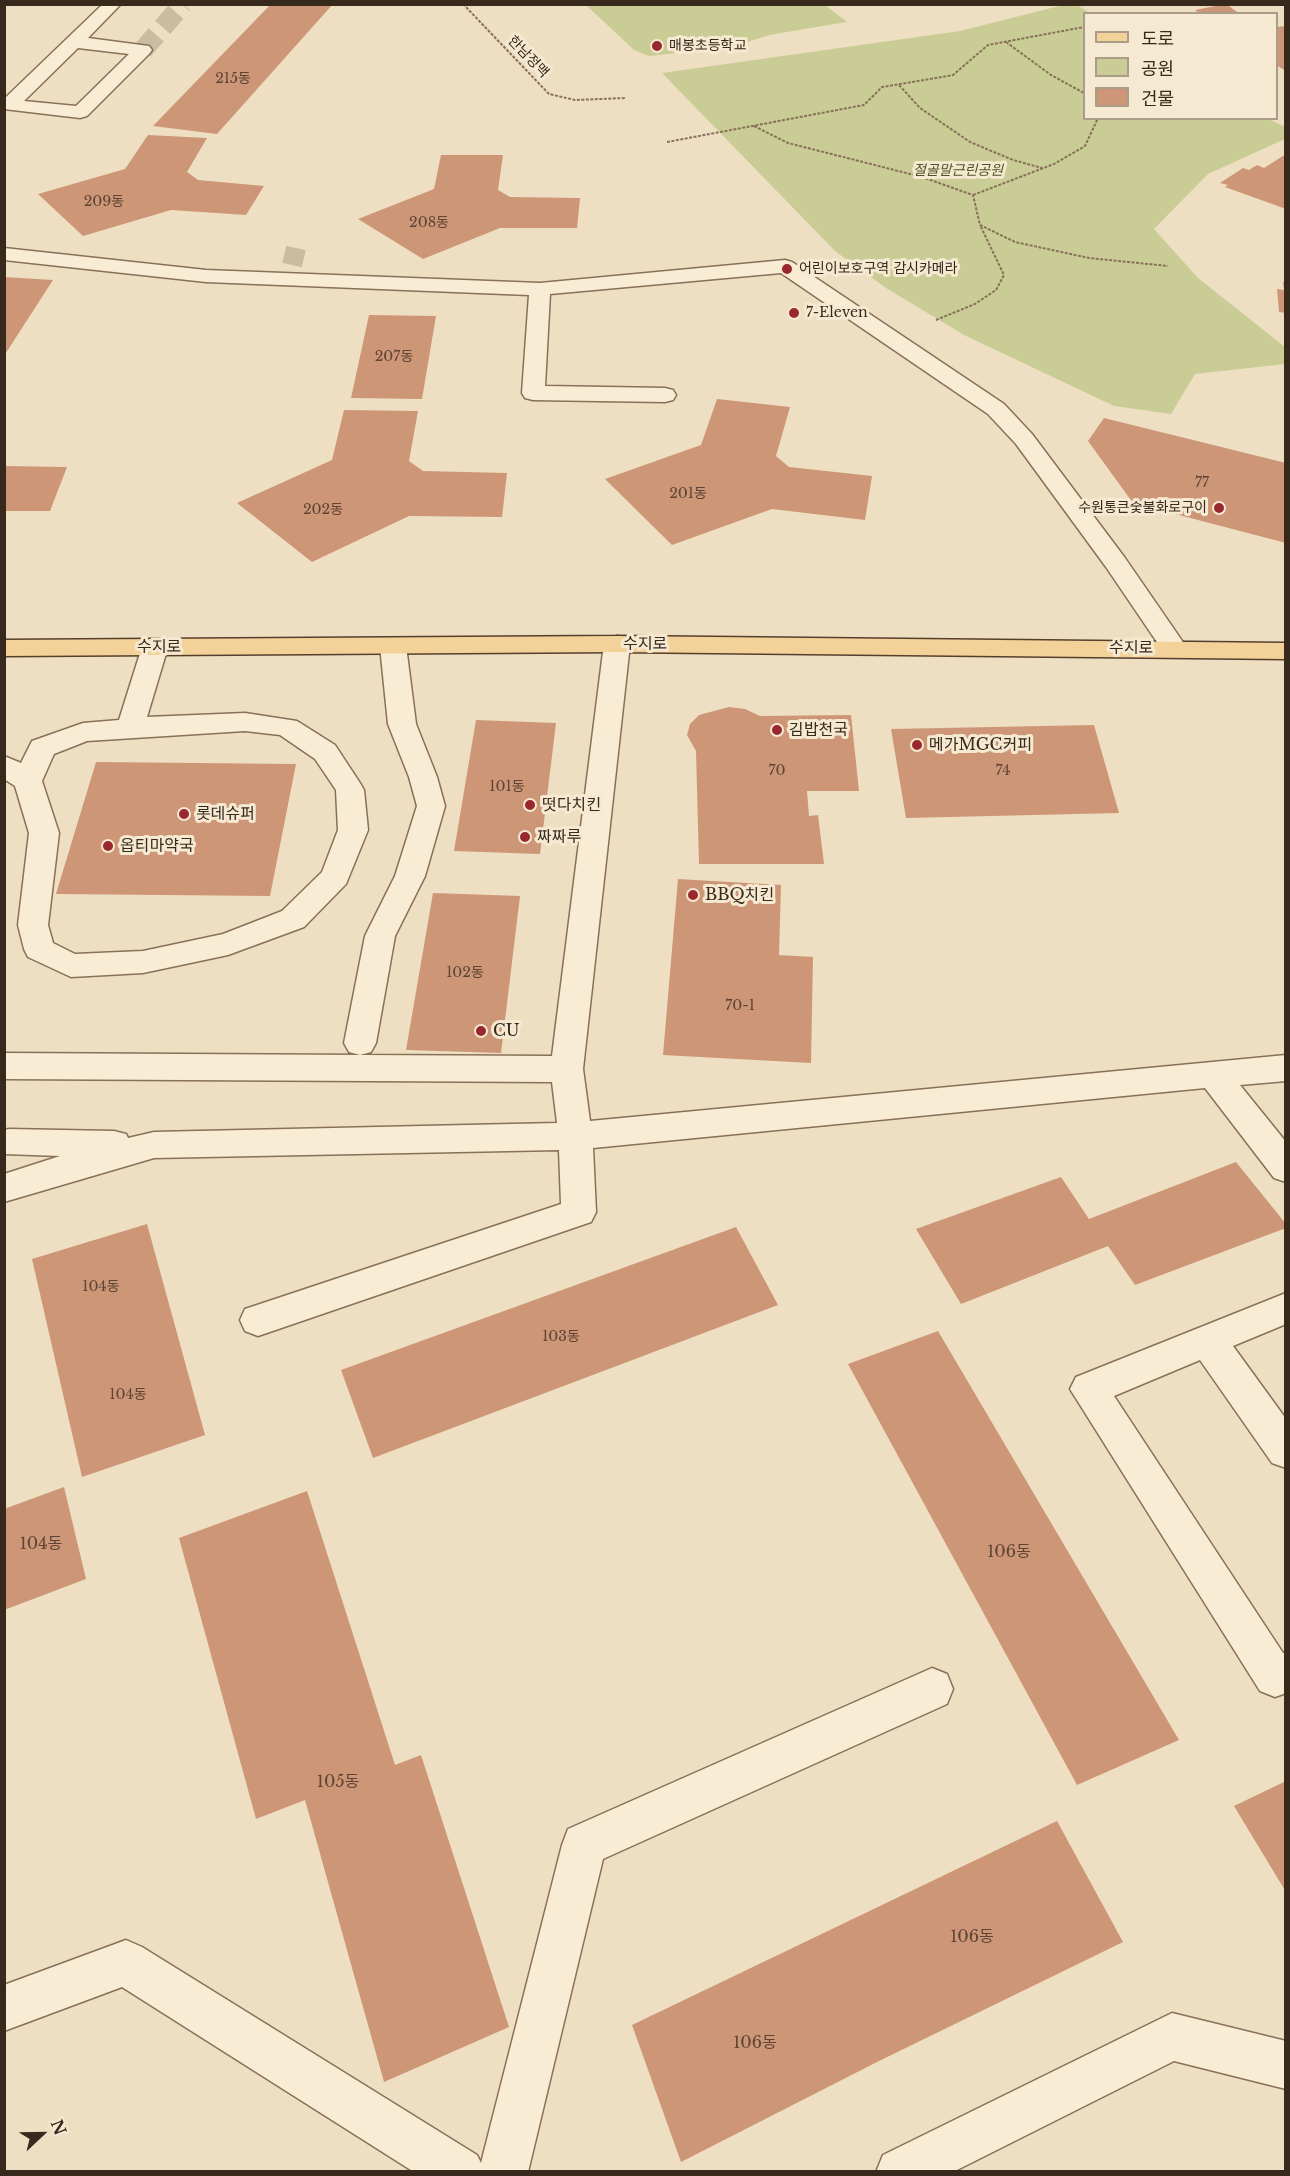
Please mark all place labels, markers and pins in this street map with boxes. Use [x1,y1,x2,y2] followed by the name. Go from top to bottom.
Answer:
[669,38,746,54] place label: 매봉초등학교
[650,39,664,53] marker: 매봉초등학교
[799,261,958,277] place label: 어린이보호구역 감시카메라
[780,262,794,276] marker: 어린이보호구역 감시카메라
[806,305,868,321] place label: 7-Eleven
[787,306,801,320] marker: 7-Eleven
[1078,500,1207,516] place label: 수원통큰숯불화로구이
[1212,501,1226,515] marker: 수원통큰숯불화로구이
[789,720,848,740] place label: 김밥천국
[770,723,784,737] marker: 김밥천국
[929,735,1032,755] place label: 메가MGC커피
[910,738,924,752] marker: 메가MGC커피
[542,795,601,815] place label: 떳다치킨
[523,798,537,812] marker: 떳다치킨
[196,804,255,824] place label: 롯데슈퍼
[177,807,191,821] marker: 롯데슈퍼
[537,827,581,847] place label: 짜짜루
[518,830,532,844] marker: 짜짜루
[120,836,194,856] place label: 옵티마약국
[101,839,115,853] marker: 옵티마약국
[705,885,774,905] place label: BBQ치킨
[686,888,700,902] marker: BBQ치킨
[493,1021,520,1041] place label: CU
[474,1024,488,1038] marker: CU

